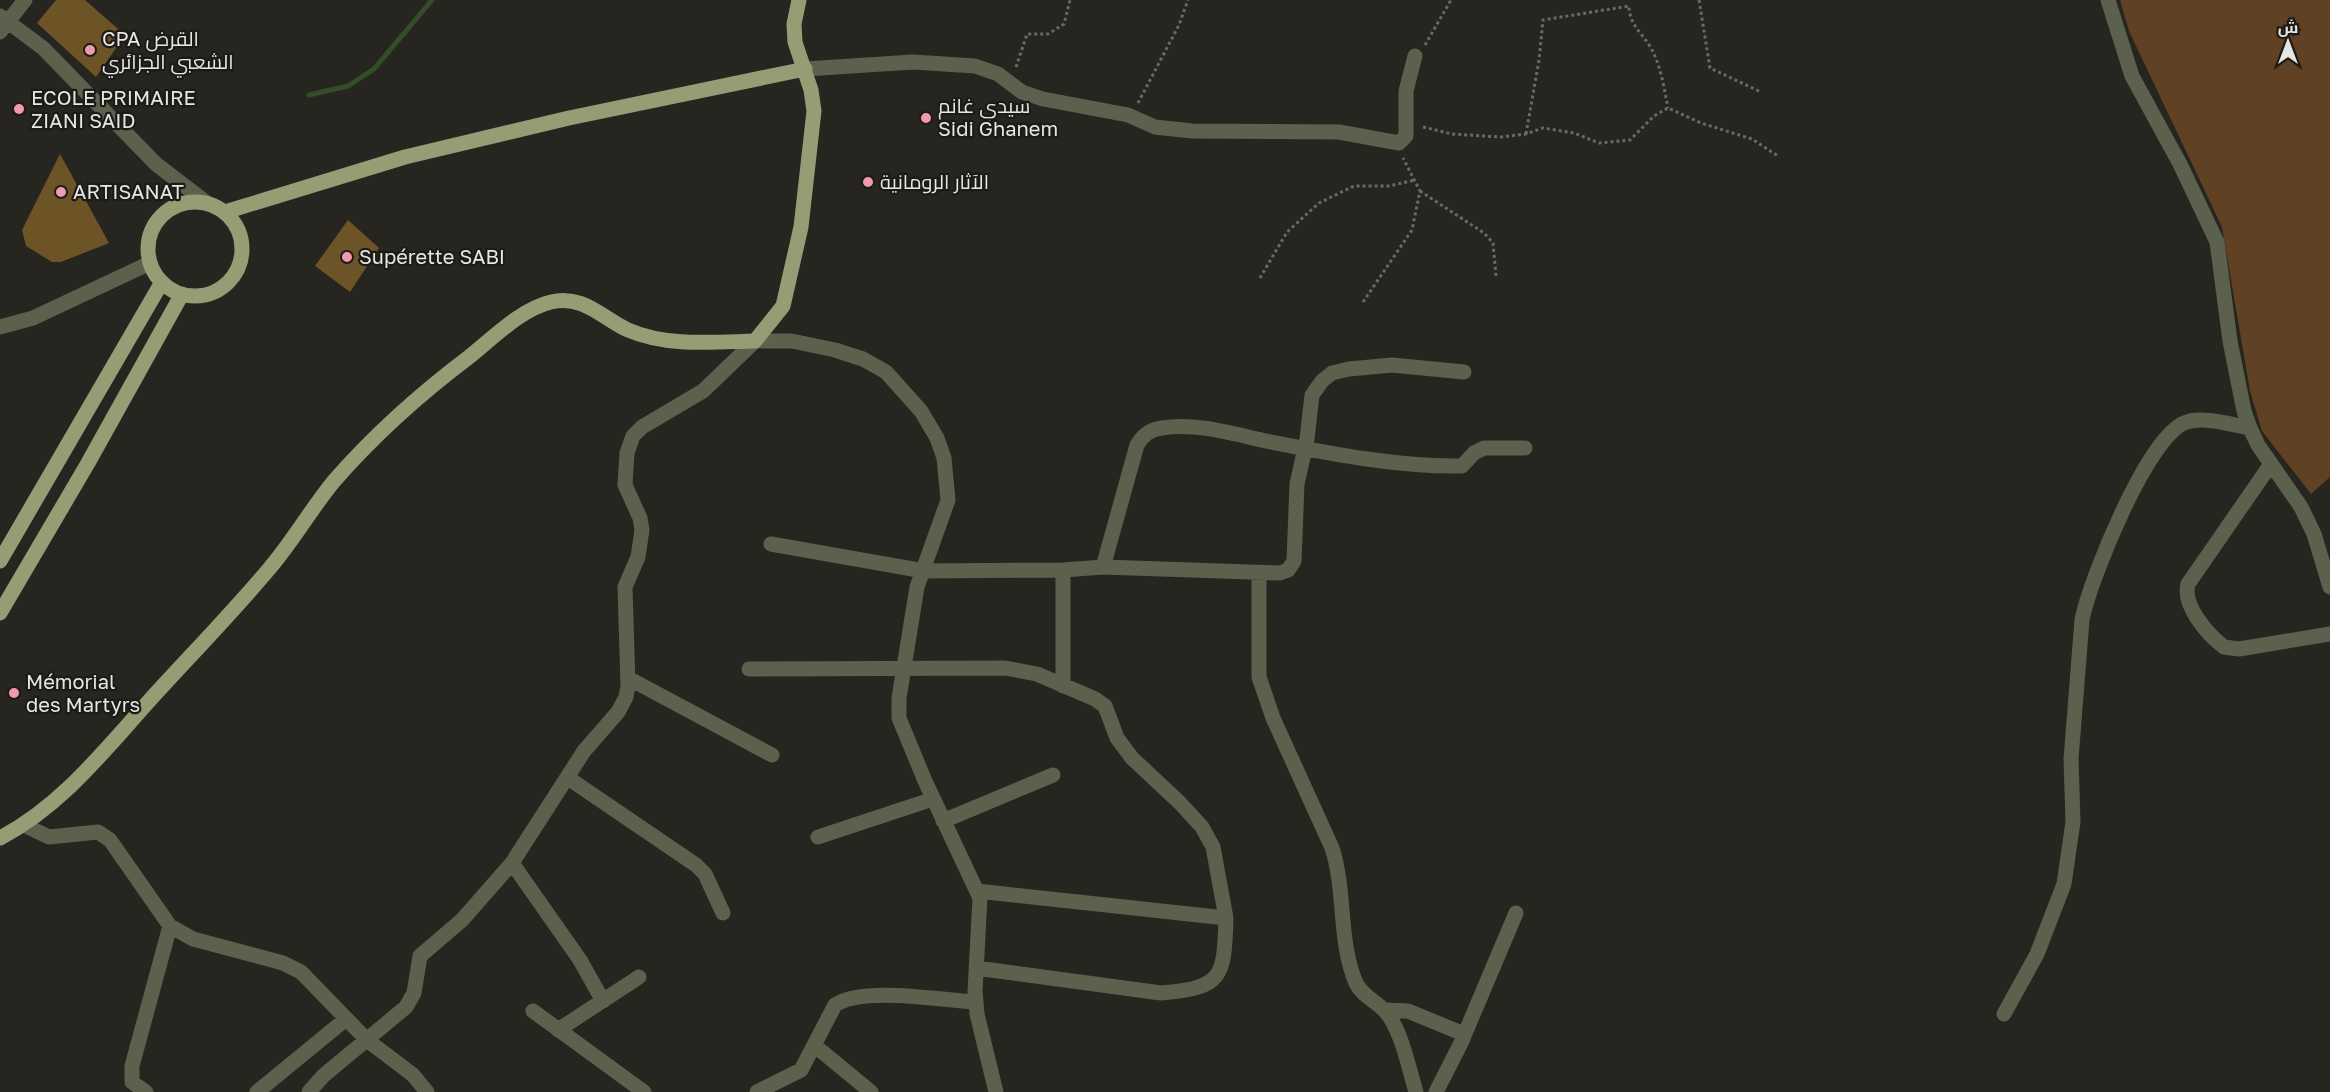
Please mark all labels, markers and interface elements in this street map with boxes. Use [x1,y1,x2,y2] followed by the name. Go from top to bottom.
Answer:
[2258,12,2318,72] north arrow
[2278,17,2298,37] text: ش
[102,26,234,78] place label: CPA القرض الشعبي الجزائري
[83,43,97,57] marker: CPA القرض الشعبي الجزائري
[31,85,196,132] place label: ECOLE PRIMAIRE ZIANI SAID
[938,93,1058,140] place label: سيدي غانم Sidi Ghanem
[12,102,26,116] marker: ECOLE PRIMAIRE ZIANI SAID
[919,111,933,125] marker: سيدي غانم Sidi Ghanem
[880,169,989,194] place label: الآثار الرومانية
[861,175,875,189] marker: الآثار الرومانية
[73,179,184,203] place label: ARTISANAT
[54,185,68,199] marker: ARTISANAT
[359,244,505,268] place label: Supérette SABI
[340,250,354,264] marker: Supérette SABI
[26,669,140,716] place label: Mémorial des Martyrs
[7,686,21,700] marker: Mémorial des Martyrs

